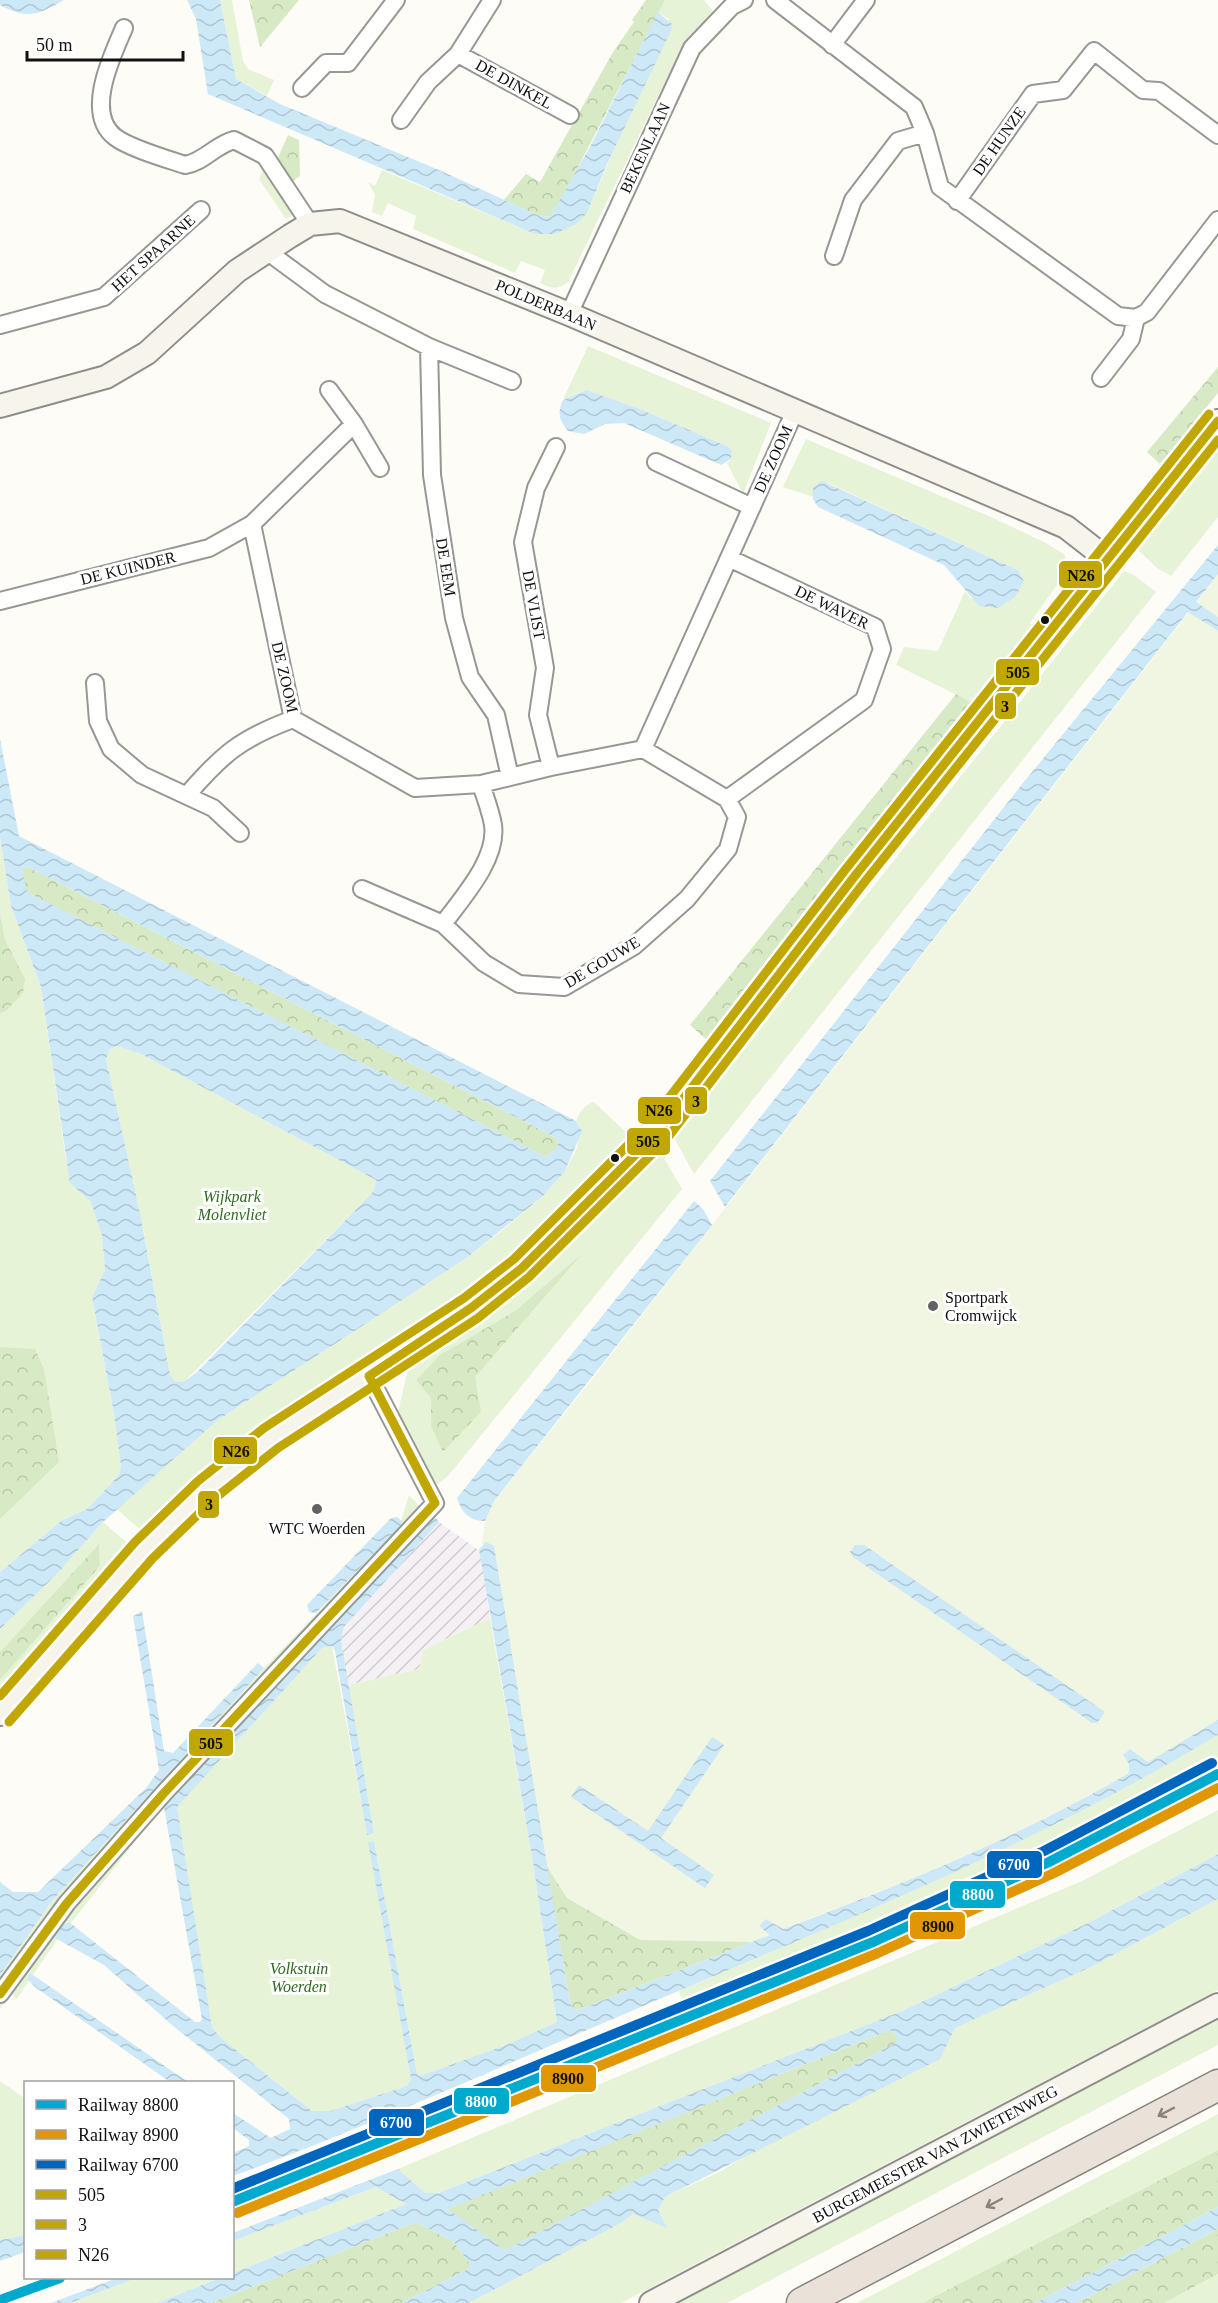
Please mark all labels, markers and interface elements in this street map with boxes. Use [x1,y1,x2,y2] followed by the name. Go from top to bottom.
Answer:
[27,24,183,62] scale bar
[36,35,73,55] text: 50 m
[473,56,555,112] street label: DE DINKEL
[617,100,674,196] street label: BEKENLAAN
[969,104,1029,178] street label: DE HUNZE
[108,211,198,295] street label: HET SPAARNE
[493,276,599,334] street label: POLDERBAAN
[751,422,795,496] street label: DE ZOOM
[433,536,459,598] street label: DE EEM
[79,548,178,588] street label: DE KUINDER
[1058,560,1103,589] line badge: N26
[1067,567,1095,584] text: N26
[520,569,549,641] street label: DE VLIST
[792,582,872,632] street label: DE WAVER
[1039,614,1051,626] unlabelled marker
[269,640,301,714] street label: DE ZOOM
[995,658,1040,686] line badge: 505
[1006,664,1030,681] text: 505
[994,692,1017,720] line badge: 3
[1001,698,1009,715] text: 3
[561,933,643,991] street label: DE GOUWE
[684,1086,708,1115] line badge: 3
[692,1093,700,1110] text: 3
[637,1096,682,1125] line badge: N26
[645,1102,673,1119] text: N26
[626,1127,671,1156] line badge: 505
[636,1133,660,1150] text: 505
[609,1152,621,1164] unlabelled marker
[197,1188,267,1223] park label: Wijkpark Molenvliet
[945,1289,1017,1325] place label: Sportpark Cromwijck
[926,1299,940,1313] marker: Sportpark Cromwijck
[213,1436,258,1465] line badge: N26
[222,1443,250,1460] text: N26
[197,1490,220,1519] line badge: 3
[205,1496,213,1513] text: 3
[310,1502,324,1516] marker: WTC Woerden
[269,1520,365,1537] place label: WTC Woerden
[188,1728,234,1757] line badge: 505
[199,1735,223,1752] text: 505
[986,1850,1043,1879] line badge: 6700
[998,1856,1030,1873] text: 6700
[949,1880,1006,1909] line badge: 8800
[962,1886,994,1903] text: 8800
[909,1911,966,1940] line badge: 8900
[922,1918,954,1935] text: 8900
[270,1960,328,1995] park label: Volkstuin Woerden
[540,2064,597,2093] line badge: 8900
[552,2070,584,2087] text: 8900
[24,2081,234,2279] legend
[810,2082,1061,2226] street label: BURGEMEESTER VAN ZWIETENWEG
[453,2087,510,2115] line badge: 8800
[465,2093,497,2110] text: 8800
[78,2095,179,2115] text: Railway 8800
[1158,2106,1175,2118] one-way arrow
[368,2108,425,2137] line badge: 6700
[380,2114,412,2131] text: 6700
[78,2125,179,2145] text: Railway 8900
[78,2155,179,2175] text: Railway 6700
[78,2185,105,2205] text: 505
[985,2197,1003,2209] one-way arrow
[78,2215,87,2235] text: 3
[78,2245,109,2265] text: N26

